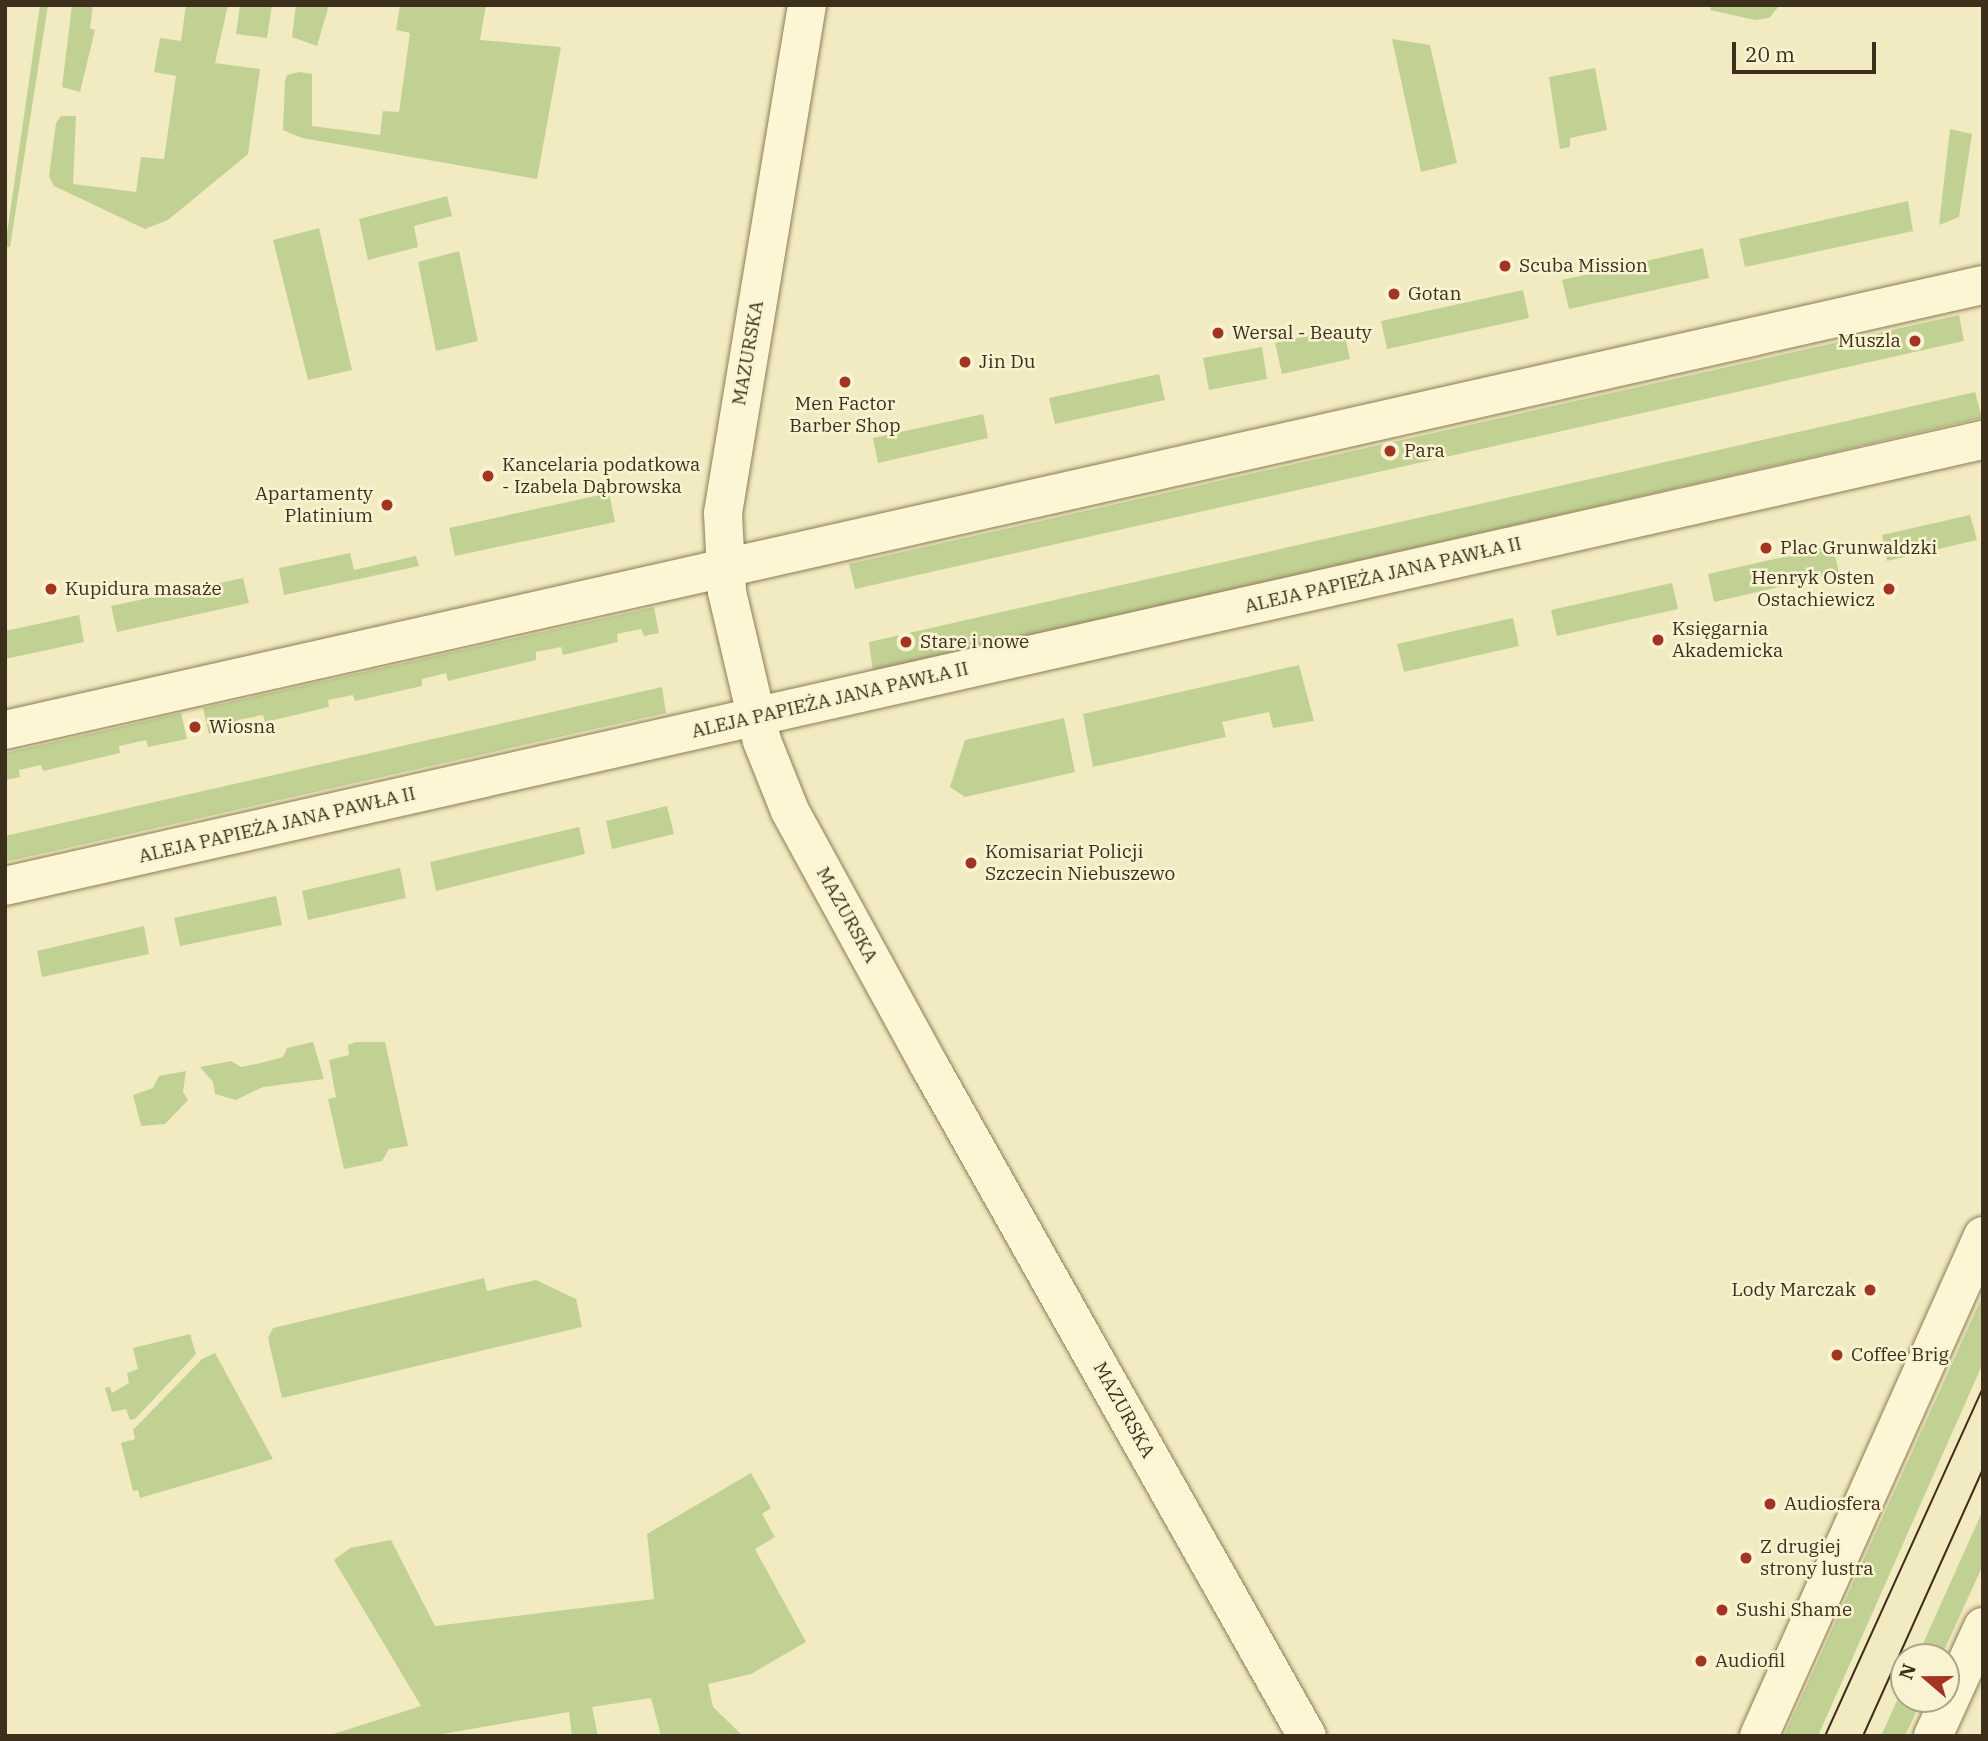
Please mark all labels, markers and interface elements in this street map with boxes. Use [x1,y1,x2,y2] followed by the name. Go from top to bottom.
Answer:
[1736,28,1880,72] scale bar
[1745,40,1795,68] text: 20 m
[1519,255,1648,277] place label: Scuba Mission
[1497,258,1513,274] marker: Scuba Mission
[1408,283,1462,305] place label: Gotan
[1386,286,1402,302] marker: Gotan
[728,299,768,407] street label: MAZURSKA
[1232,322,1372,344] place label: Wersal - Beauty
[1210,325,1226,341] marker: Wersal - Beauty
[1838,330,1901,352] place label: Muszla
[1907,333,1923,349] marker: Muszla
[979,351,1035,373] place label: Jin Du
[957,354,973,370] marker: Jin Du
[837,374,853,390] marker: Men Factor Barber Shop
[789,393,901,437] place label: Men Factor Barber Shop
[1404,440,1445,462] place label: Para
[1382,443,1398,459] marker: Para
[502,454,700,498] place label: Kancelaria podatkowa - Izabela Dąbrowska
[480,468,496,484] marker: Kancelaria podatkowa - Izabela Dąbrowska
[255,483,373,527] place label: Apartamenty Platinium
[379,497,395,513] marker: Apartamenty Platinium
[1242,532,1524,618] street label: ALEJA PAPIEŻA JANA PAWŁA II
[1780,537,1937,559] place label: Plac Grunwaldzki
[1758,540,1774,556] marker: Plac Grunwaldzki
[1751,567,1875,611] place label: Henryk Osten Ostachiewicz
[65,578,222,600] place label: Kupidura masaże
[43,581,59,597] marker: Kupidura masaże
[1881,581,1897,597] marker: Henryk Osten Ostachiewicz
[1672,618,1783,662] place label: Księgarnia Akademicka
[920,631,1029,653] place label: Stare i nowe
[1650,632,1666,648] marker: Księgarnia Akademicka
[898,634,914,650] marker: Stare i nowe
[689,657,971,743] street label: ALEJA PAPIEŻA JANA PAWŁA II
[209,716,276,738] place label: Wiosna
[187,719,203,735] marker: Wiosna
[136,782,418,868] street label: ALEJA PAPIEŻA JANA PAWŁA II
[985,841,1175,885] place label: Komisariat Policji Szczecin Niebuszewo
[963,855,979,871] marker: Komisariat Policji Szczecin Niebuszewo
[811,863,883,967] street label: MAZURSKA
[1731,1279,1856,1301] place label: Lody Marczak
[1862,1282,1878,1298] marker: Lody Marczak
[1851,1344,1949,1366] place label: Coffee Brig
[1829,1347,1845,1363] marker: Coffee Brig
[1088,1358,1160,1462] street label: MAZURSKA
[1784,1493,1881,1515] place label: Audiosfera
[1762,1496,1778,1512] marker: Audiosfera
[1760,1536,1874,1580] place label: Z drugiej strony lustra
[1738,1550,1754,1566] marker: Z drugiej strony lustra
[1736,1599,1852,1621] place label: Sushi Shame
[1714,1602,1730,1618] marker: Sushi Shame
[1890,1643,1960,1713] north arrow
[1715,1650,1785,1672] place label: Audiofil
[1693,1653,1709,1669] marker: Audiofil
[1893,1660,1921,1683] text: N

